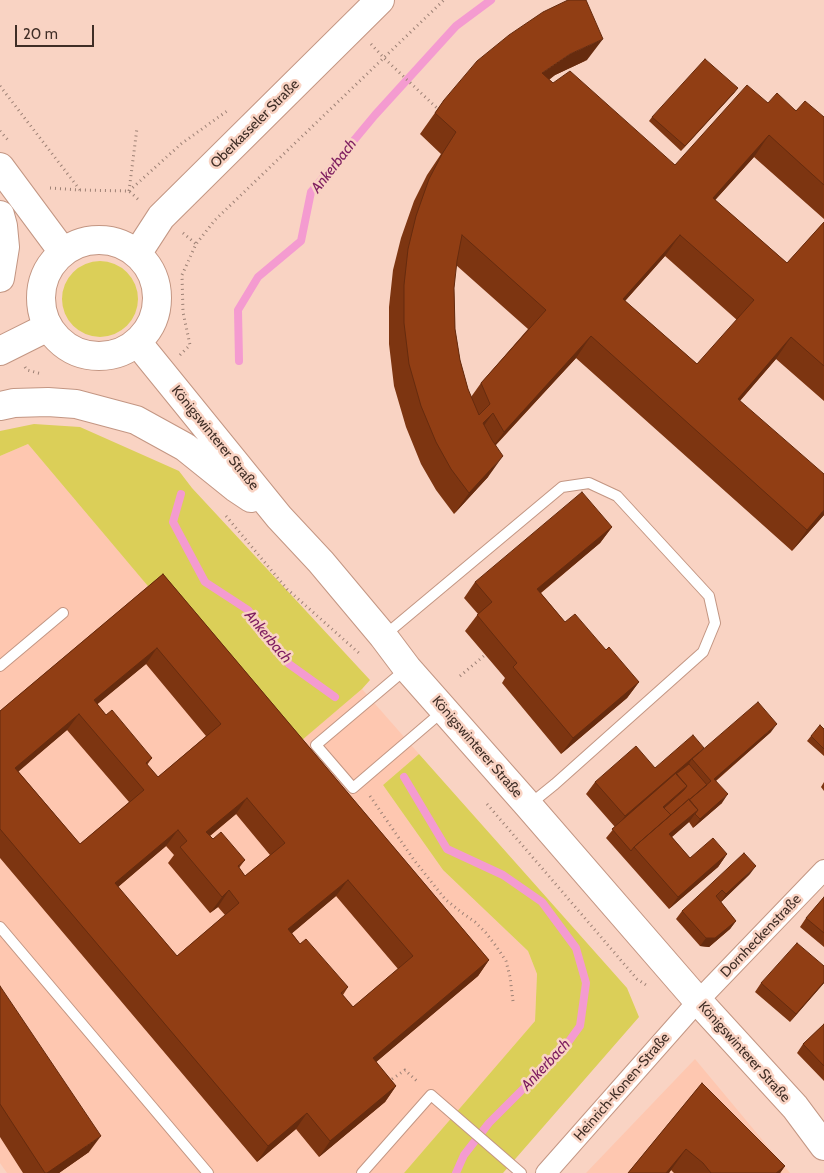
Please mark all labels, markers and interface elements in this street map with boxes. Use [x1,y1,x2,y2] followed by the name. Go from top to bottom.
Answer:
[18,15,96,47] scale bar
[23,25,58,43] text: 20 m
[207,76,303,172] street label: Oberkasseler Straße
[307,135,361,197] water label: Ankerbach
[168,382,262,494] street label: Königswinterer Straße
[241,607,295,667] water label: Ankerbach
[428,693,526,801] street label: Königswinterer Straße
[717,891,805,981] street label: Dornheckenstraße
[695,998,793,1106] street label: Königswinterer Straße
[571,1030,673,1144] street label: Heinrich-Konen-Straße
[518,1036,574,1094] water label: Ankerbach

